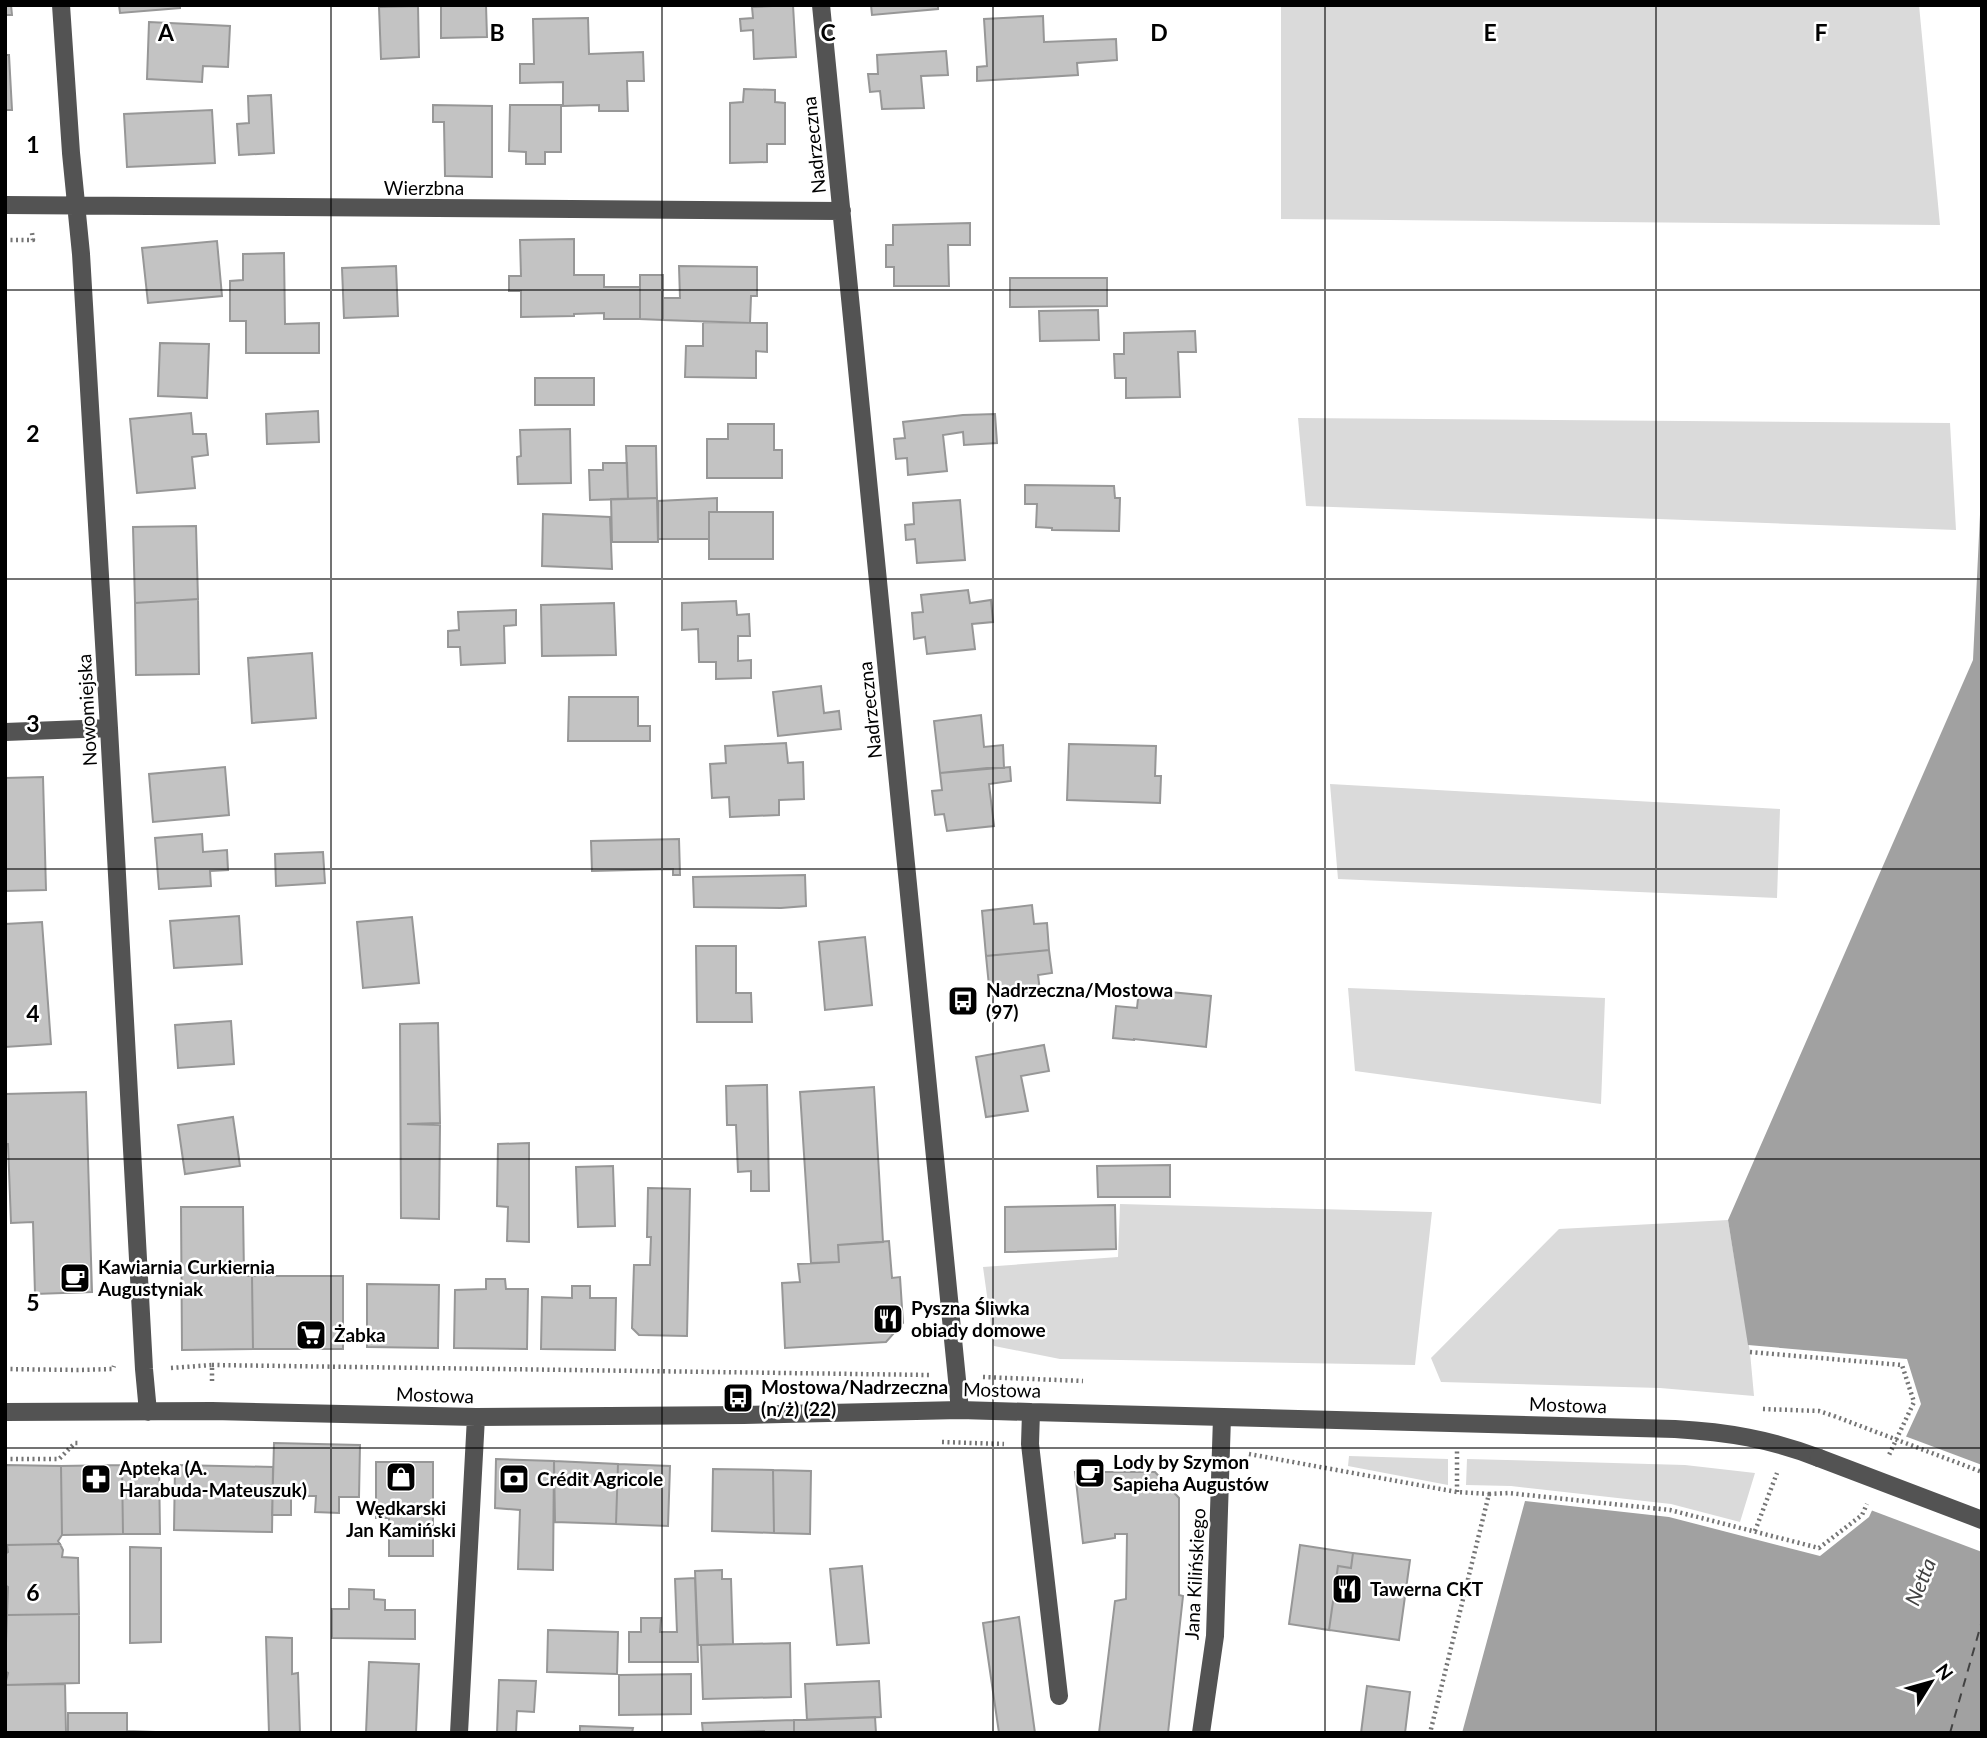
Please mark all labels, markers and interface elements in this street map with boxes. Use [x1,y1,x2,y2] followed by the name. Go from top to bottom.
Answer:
[157,18,175,46] text: A
[489,18,505,46] text: B
[820,18,836,46] text: C
[1150,18,1168,46] text: D
[1483,18,1497,46] text: E
[1814,18,1828,46] text: F
[797,95,830,195] street label: Nadrzeczna
[26,130,40,158] text: 1
[384,176,464,199] street label: Wierzbna
[26,419,40,447] text: 2
[72,653,101,767] street label: Nowomiejska
[853,660,886,760] street label: Nadrzeczna
[26,709,40,737] text: 3
[986,978,1173,1023] place label: Nadrzeczna/Mostowa (97)
[946,984,980,1018] bus stop icon: Nadrzeczna/Mostowa (97)
[26,999,40,1027] text: 4
[97,1255,275,1300] place label: Kawiarnia Curkiernia Augustyniak
[58,1261,92,1295] cafe icon: Kawiarnia Curkiernia Augustyniak
[26,1288,40,1316] text: 5
[911,1296,1046,1341] place label: Pyszna Śliwka obiady domowe
[871,1302,905,1336] restaurant icon: Pyszna Śliwka obiady domowe
[294,1318,328,1352] supermarket icon: Żabka
[334,1323,386,1346] place label: Żabka
[761,1375,948,1420] place label: Mostowa/Nadrzeczna (n/ż) (22)
[963,1377,1041,1402] street label: Mostowa
[721,1381,755,1415] bus stop icon: Mostowa/Nadrzeczna (n/ż) (22)
[396,1382,474,1407] street label: Mostowa
[1529,1392,1607,1417] street label: Mostowa
[1113,1450,1270,1495] place label: Lody by Szymon Sapieha Augustów
[118,1456,307,1501] place label: Apteka (A. Harabuda-Mateuszuk)
[1073,1456,1107,1490] cafe icon: Lody by Szymon Sapieha Augustów
[384,1460,418,1494] shop icon: Wędkarski Jan Kamiński
[79,1462,113,1496] pharmacy icon: Apteka (A. Harabuda-Mateuszuk)
[497,1462,531,1496] bank icon: Crédit Agricole
[537,1467,663,1490] place label: Crédit Agricole
[346,1496,456,1541] place label: Wędkarski Jan Kamiński
[1180,1508,1209,1640] street label: Jana Kilińskiego
[1899,1554,1940,1609] water label: Netta
[1330,1572,1364,1606] restaurant icon: Tawerna CKT
[1370,1577,1484,1600] place label: Tawerna CKT
[26,1578,40,1606] text: 6
[1896,1647,1966,1717] north arrow
[1931,1659,1959,1684] text: N

